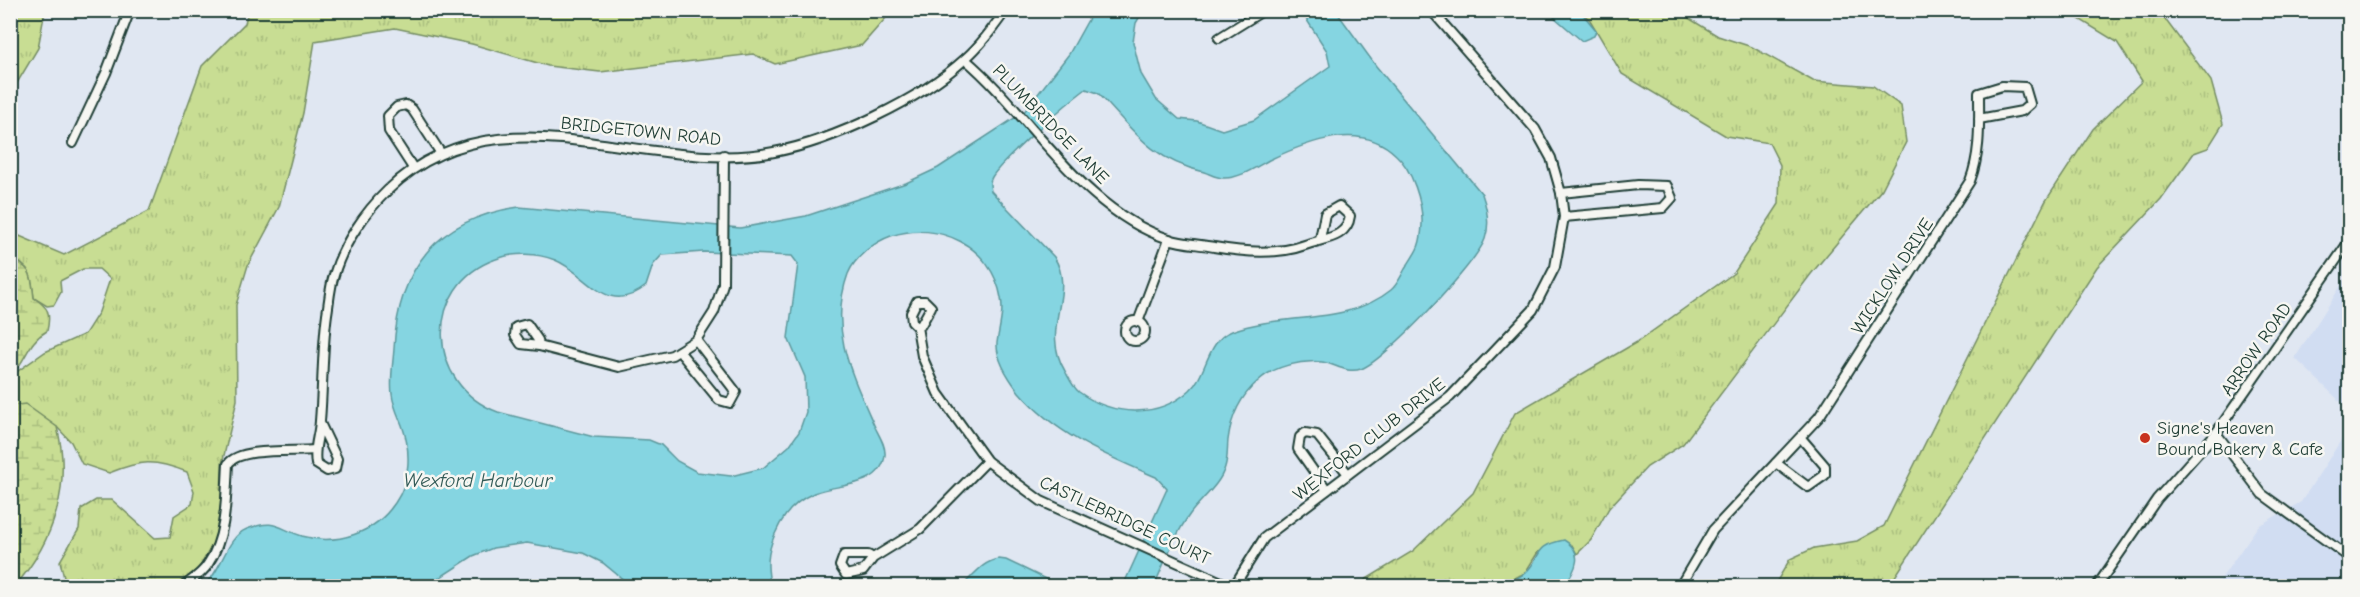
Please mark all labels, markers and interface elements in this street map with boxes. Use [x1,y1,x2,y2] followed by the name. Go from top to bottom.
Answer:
[988,60,1113,189] street label: PLUMBRIDGE LANE
[560,113,722,150] street label: BRIDGETOWN ROAD
[1847,214,1938,338] street label: WICKLOW DRIVE
[2217,299,2296,400] street label: ARROW ROAD
[1289,373,1450,505] street label: WEXFORD CLUB DRIVE
[2157,418,2323,460] place label: Signe's Heaven Bound Bakery & Cafe
[2138,431,2152,445] marker: Signe's Heaven Bound Bakery & Cafe
[404,469,554,492] water label: Wexford Harbour
[1036,472,1214,570] street label: CASTLEBRIDGE COURT

